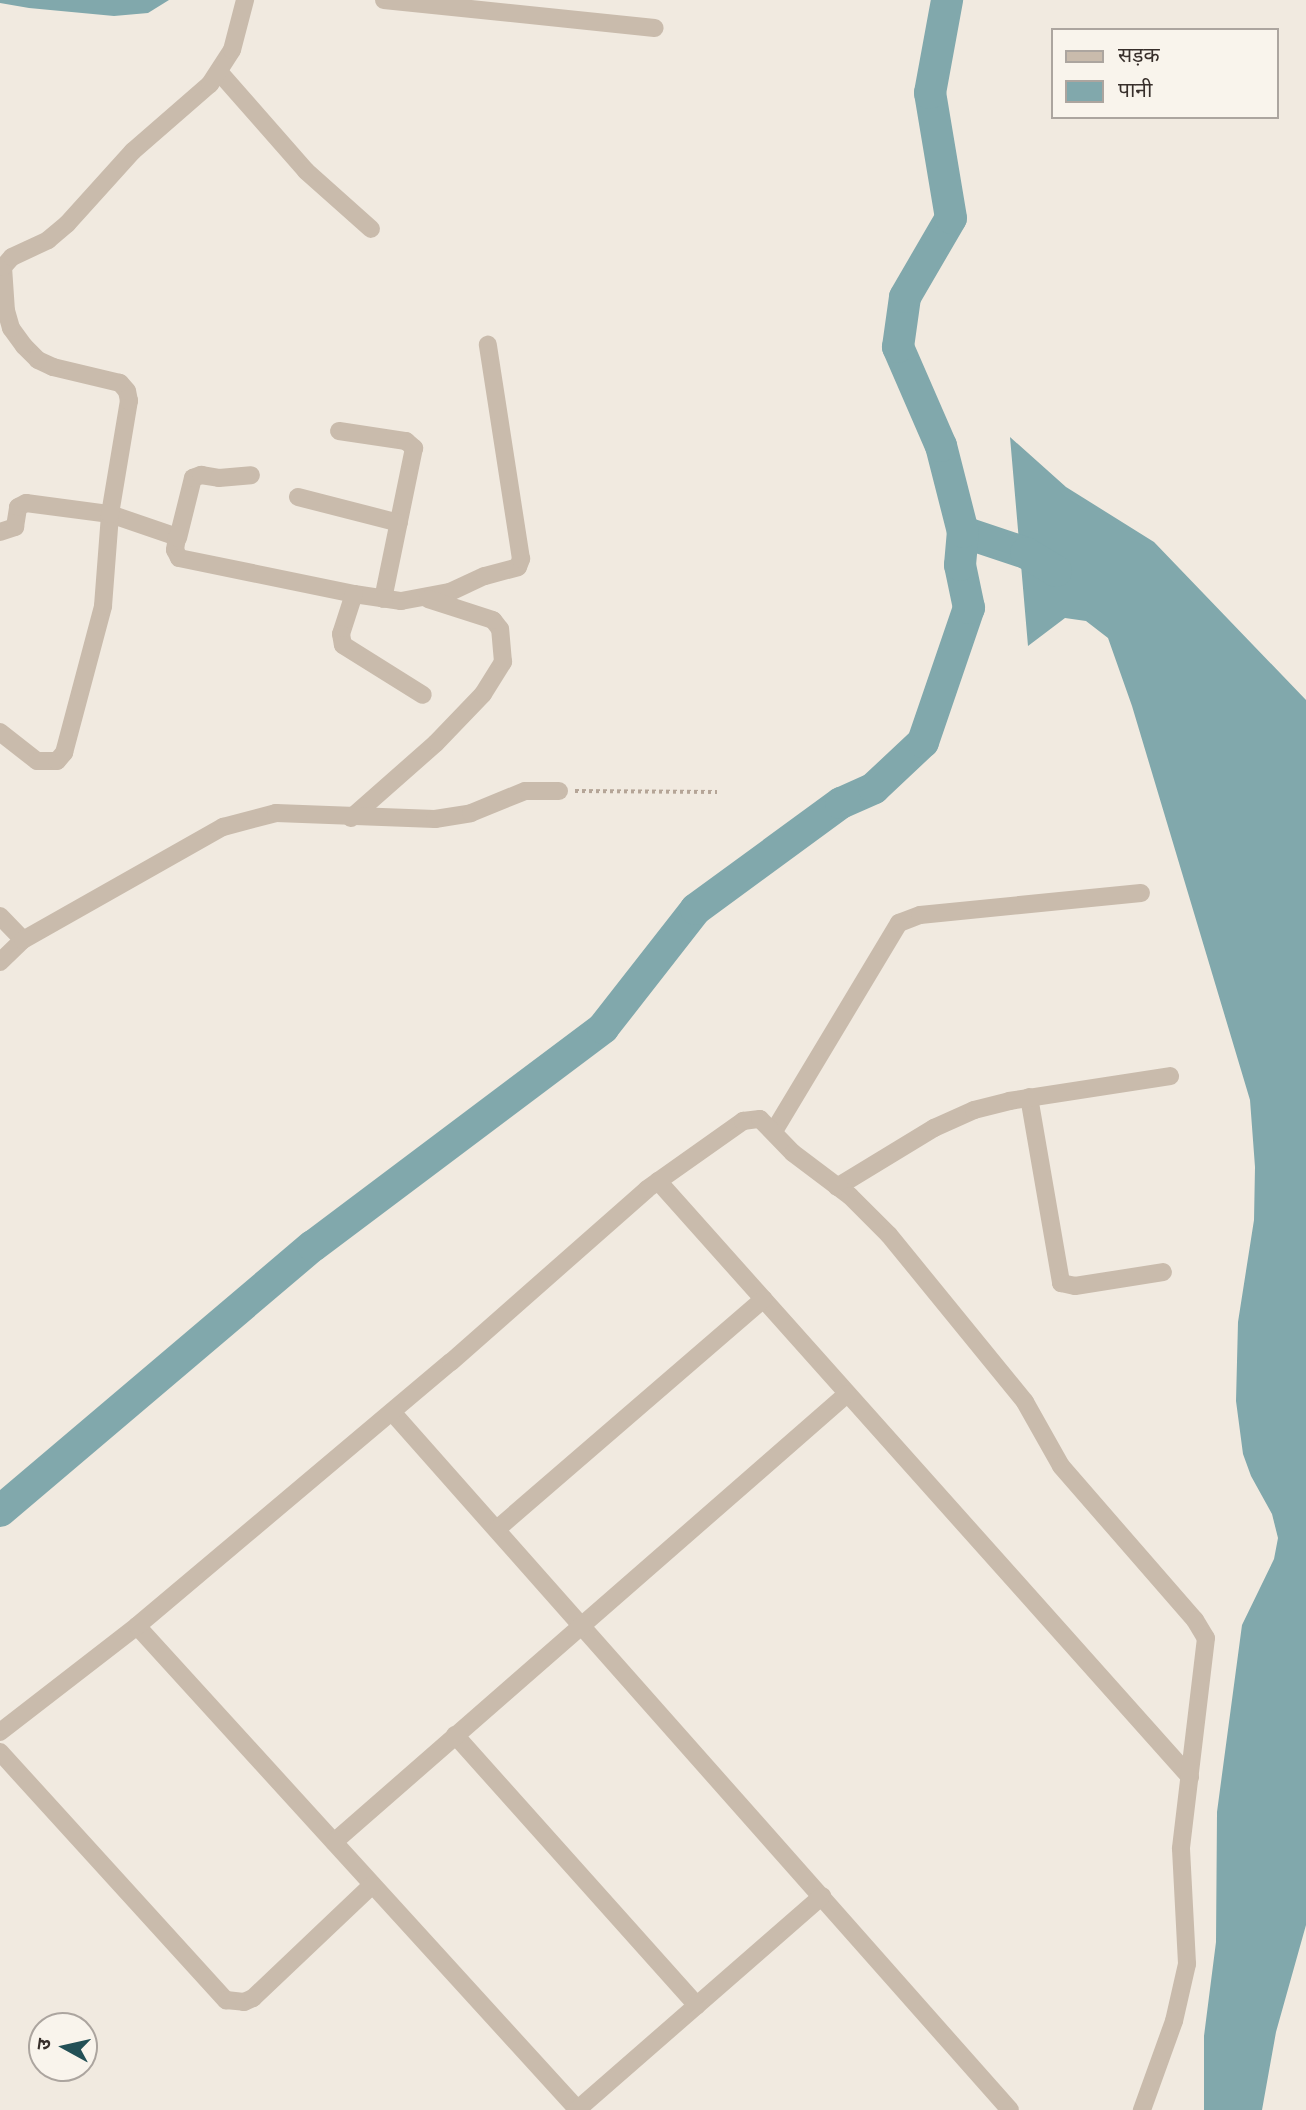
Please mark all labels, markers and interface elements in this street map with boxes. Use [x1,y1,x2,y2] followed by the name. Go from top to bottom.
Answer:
[1050,28,1278,119] legend
[1118,42,1160,68] text: सड़क
[1118,77,1152,103] text: पानी
[28,2012,98,2082] north arrow
[32,2037,56,2051] text: उ

